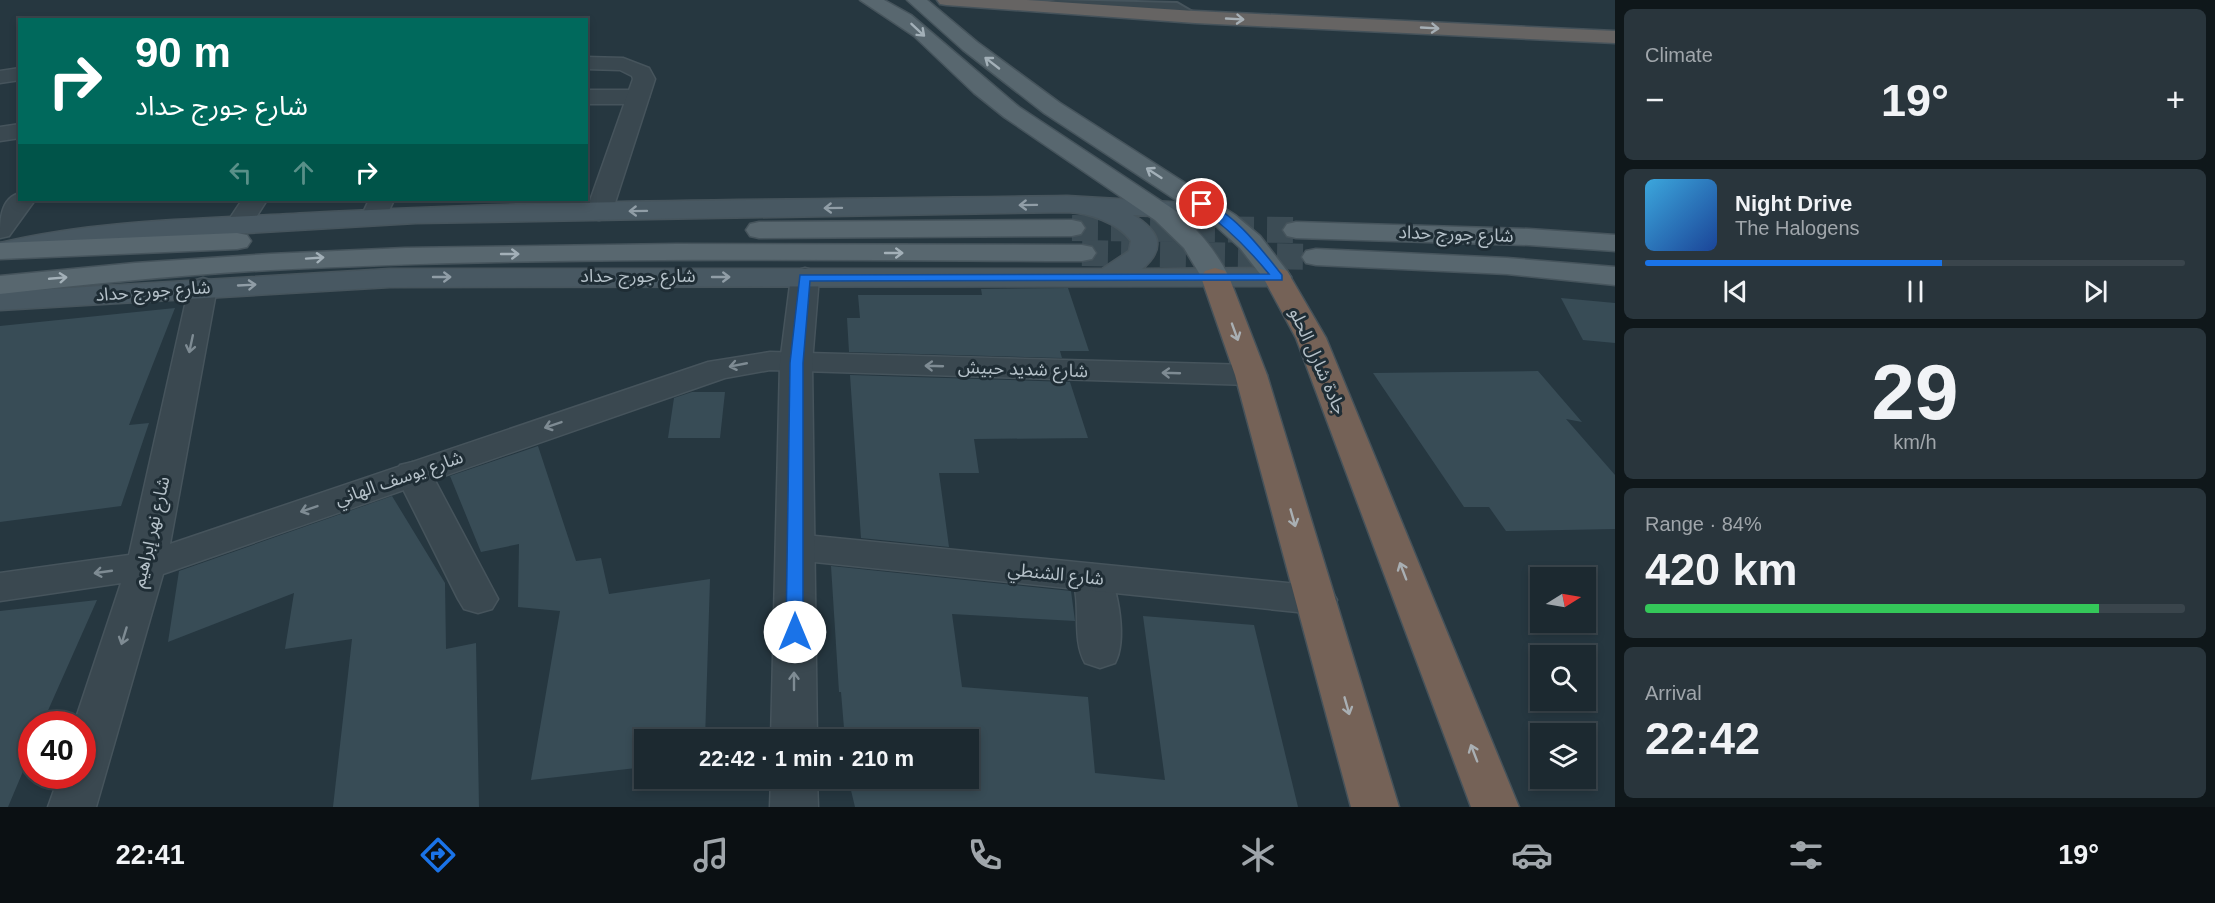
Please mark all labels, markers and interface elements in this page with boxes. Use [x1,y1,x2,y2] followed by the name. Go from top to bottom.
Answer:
[1224,13,1244,24] one-way arrow
[910,23,925,37] one-way arrow
[1419,23,1439,34] one-way arrow
[135,29,231,76] text: 90 m
[36,42,114,120] icon: right
[1645,44,1713,66] text: Climate
[985,57,1001,70] one-way arrow
[1881,75,1949,126] text: 19°
[1645,81,1664,118] text: −
[2166,81,2185,118] text: +
[135,91,308,121] text: شارع جورج حداد
[224,156,257,189] icon: left
[287,156,320,189] icon: ahead
[350,156,383,189] icon: right
[1145,166,1162,179] one-way arrow
[1176,178,1227,229] pin
[1185,187,1218,220] icon: arrive
[1735,191,1852,216] text: Night Drive
[1019,199,1039,211] one-way arrow
[824,202,844,214] one-way arrow
[629,206,649,217] one-way arrow
[1735,217,1860,239] text: The Halogens
[1398,222,1514,250] street label: شارع جورج حداد
[884,247,904,259] one-way arrow
[500,248,520,260] one-way arrow
[305,252,325,263] one-way arrow
[580,266,696,290] street label: شارع جورج حداد
[431,271,451,283] one-way arrow
[710,271,730,283] one-way arrow
[48,272,68,283] one-way arrow
[1719,275,1752,308] icon: previous
[1899,275,1932,308] icon: pause
[2079,275,2112,308] icon: next
[95,277,212,309] street label: شارع جورج حداد
[237,279,256,290] one-way arrow
[1285,305,1350,418] street label: جادة شارل الحلو
[1231,322,1242,341] one-way arrow
[185,334,196,354] one-way arrow
[1872,348,1958,436] text: 29
[958,357,1088,385] street label: شارع شديد حبيش
[729,360,748,371] one-way arrow
[925,361,945,372] one-way arrow
[1162,367,1182,378] one-way arrow
[544,421,563,432] one-way arrow
[1893,431,1937,453] text: km/h
[332,447,467,513] street label: شارع يوسف الهاني
[129,475,177,590] street label: شارع نهر إبراهيم
[300,504,319,515] one-way arrow
[1288,509,1299,528] one-way arrow
[1645,513,1762,535] text: Range · 84%
[1645,544,1798,595] text: 420 km
[1007,559,1105,593] street label: شارع الشنطي
[1396,562,1407,581] one-way arrow
[93,567,113,578] one-way arrow
[1530,567,1596,633] north arrow
[1530,567,1596,789] map controls
[763,600,827,664] position arrow
[118,627,129,646] one-way arrow
[1530,645,1596,711] button: search
[788,672,800,692] one-way arrow
[1645,682,1702,704] text: Arrival
[1342,696,1353,715] one-way arrow
[18,711,96,789] speed limit sign: 40
[1645,713,1760,764] text: 22:42
[1530,723,1596,789] button: layers
[1467,744,1478,762] one-way arrow
[699,746,914,771] text: 22:42 · 1 min · 210 m
[417,834,459,876] icon: directions
[690,834,732,876] icon: music
[964,834,1006,876] icon: phone
[1237,834,1279,876] icon: climate
[1511,834,1553,876] icon: car
[1785,834,1827,876] icon: filters
[116,840,185,870] text: 22:41
[2058,840,2099,870] text: 19°

